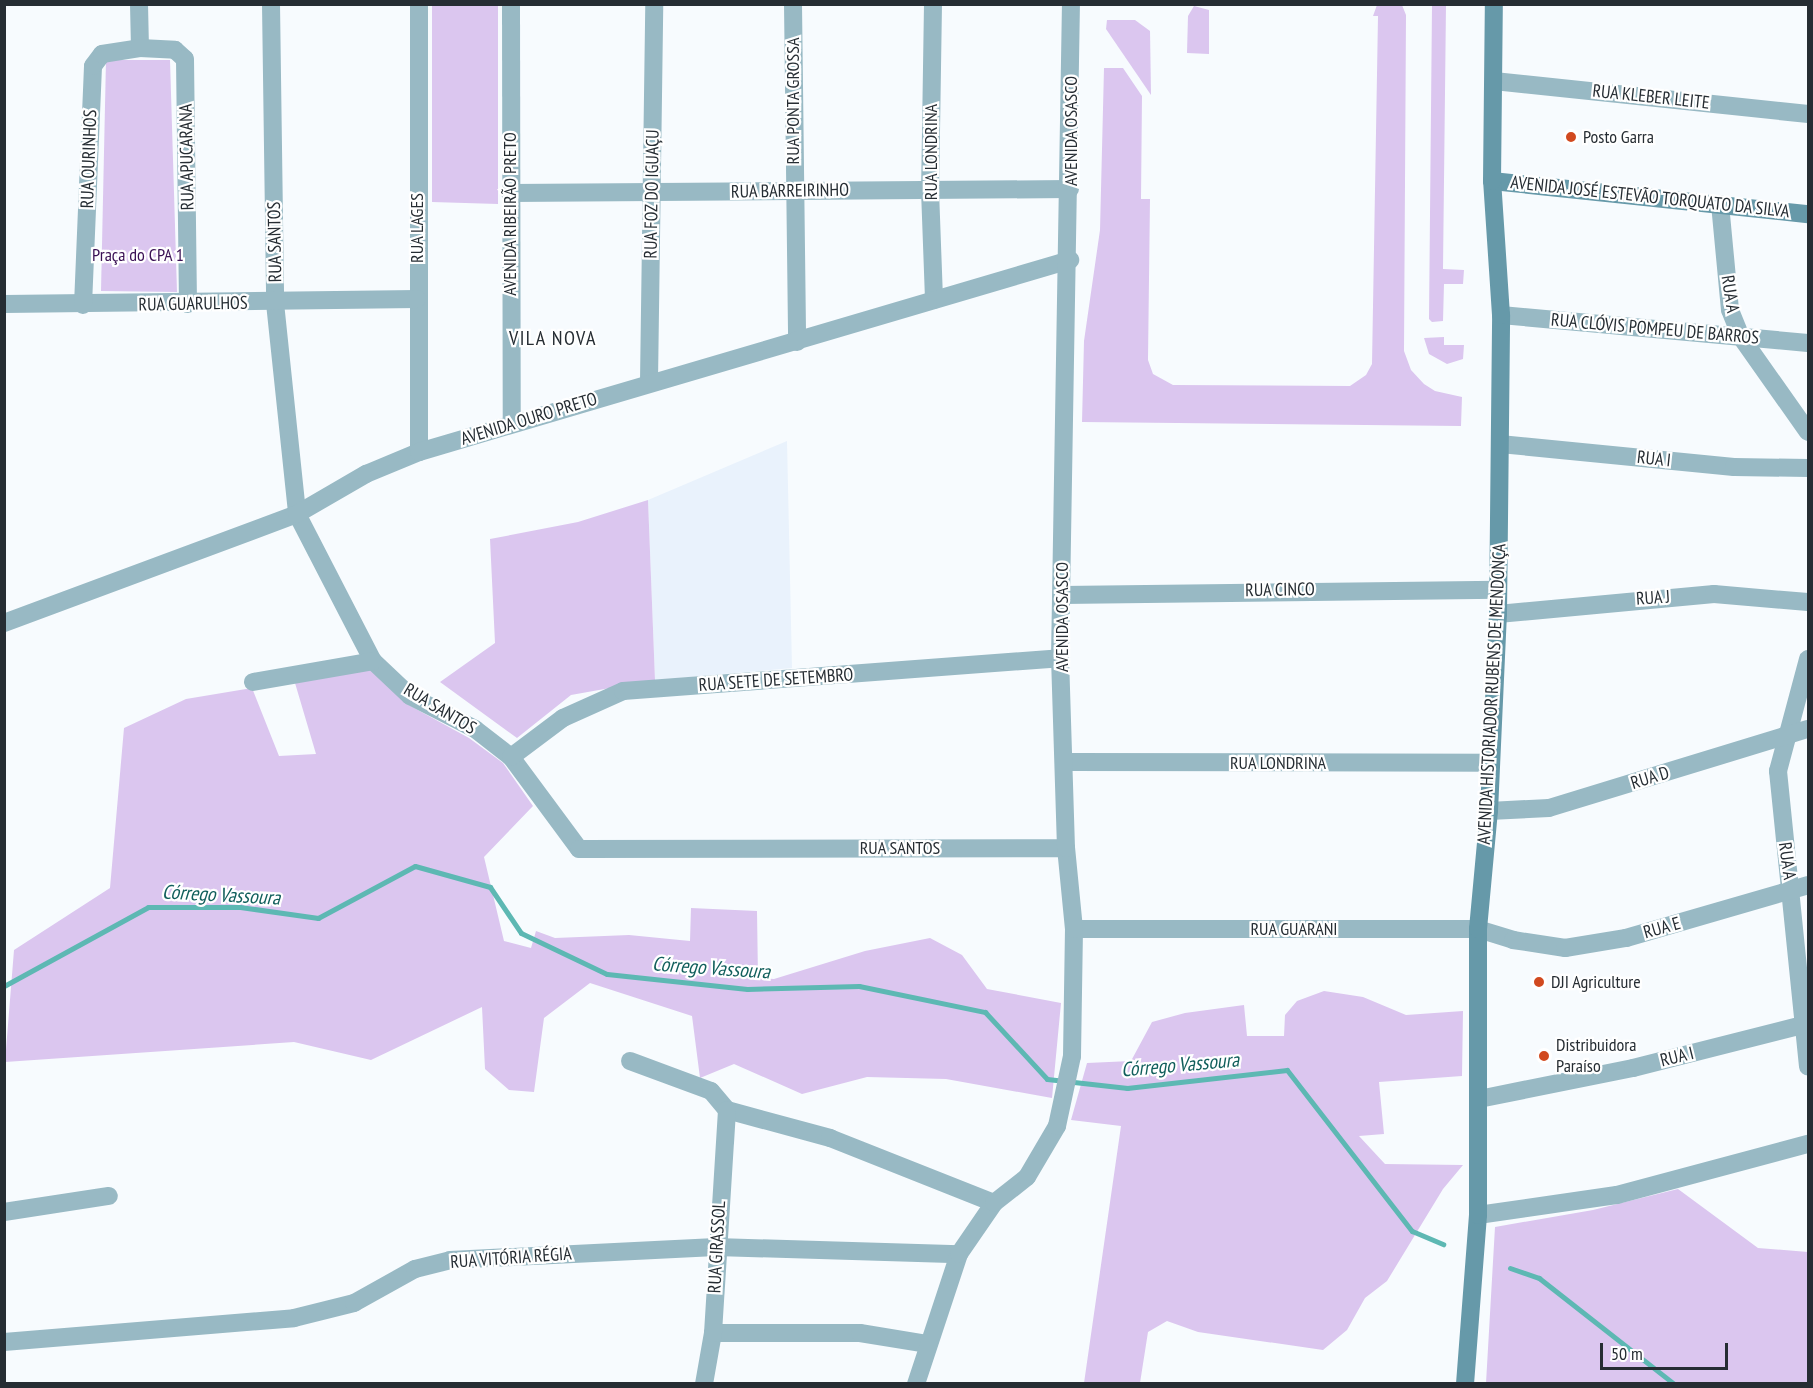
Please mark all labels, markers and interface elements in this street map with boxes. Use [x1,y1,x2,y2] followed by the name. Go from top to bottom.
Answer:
[782,37,804,165] street label: RUA PONTA GROSSA
[1060,76,1082,186] street label: AVENIDA OSASCO
[1591,80,1711,114] street label: RUA KLEBER LEITE
[175,103,199,211] street label: RUA APUCARANA
[920,104,942,200] street label: RUA LONDRINA
[76,109,102,209] street label: RUA OURINHOS
[1583,126,1654,148] place label: Posto Garra
[640,129,664,259] street label: RUA FOZ DO IGUAÇU
[1564,130,1578,144] marker: Posto Garra
[499,132,521,296] street label: AVENIDA RIBEIRÃO PRETO
[1509,172,1791,222] street label: AVENIDA JOSÉ ESTEVÃO TORQUATO DA SILVA
[731,179,849,203] street label: RUA BARREIRINHO
[406,193,428,263] street label: RUA LAGES
[263,201,287,283] street label: RUA SANTOS
[92,244,184,266] park label: Praça do CPA 1
[1716,273,1744,315] street label: RUA A
[138,292,248,316] street label: RUA GUARULHOS
[1550,309,1760,349] street label: RUA CLÓVIS POMPEU DE BARROS
[509,326,597,350] district label: VILA NOVA
[458,388,600,450] street label: AVENIDA OURO PRETO
[1636,446,1672,472] street label: RUA I
[1473,543,1511,845] street label: AVENIDA HISTORIADOR RUBENS DE MENDONÇA
[1051,562,1073,672] street label: AVENIDA OSASCO
[1245,579,1315,601] street label: RUA CINCO
[1635,586,1671,610] street label: RUA J
[698,664,854,696] street label: RUA SETE DE SETEMBRO
[400,679,480,739] street label: RUA SANTOS
[1230,752,1326,774] street label: RUA LONDRINA
[1628,762,1672,794] street label: RUA D
[859,837,941,859] street label: RUA SANTOS
[1774,840,1800,882] street label: RUA A
[161,880,281,910] water label: Córrego Vassoura
[1641,912,1683,944] street label: RUA E
[1250,918,1338,940] street label: RUA GUARANI
[651,952,771,984] water label: Córrego Vassoura
[1551,971,1641,993] place label: DJI Agriculture
[1532,975,1546,989] marker: DJI Agriculture
[1556,1035,1636,1078] place label: Distribuidora Paraíso
[1658,1042,1696,1072] street label: RUA I
[1120,1048,1240,1082] water label: Córrego Vassoura
[1537,1049,1551,1063] marker: Distribuidora Paraíso
[704,1200,730,1294] street label: RUA GIRASSOL
[449,1243,573,1273] street label: RUA VITÓRIA RÉGIA
[1603,1331,1730,1369] scale bar
[1611,1342,1643,1365] text: 50 m

